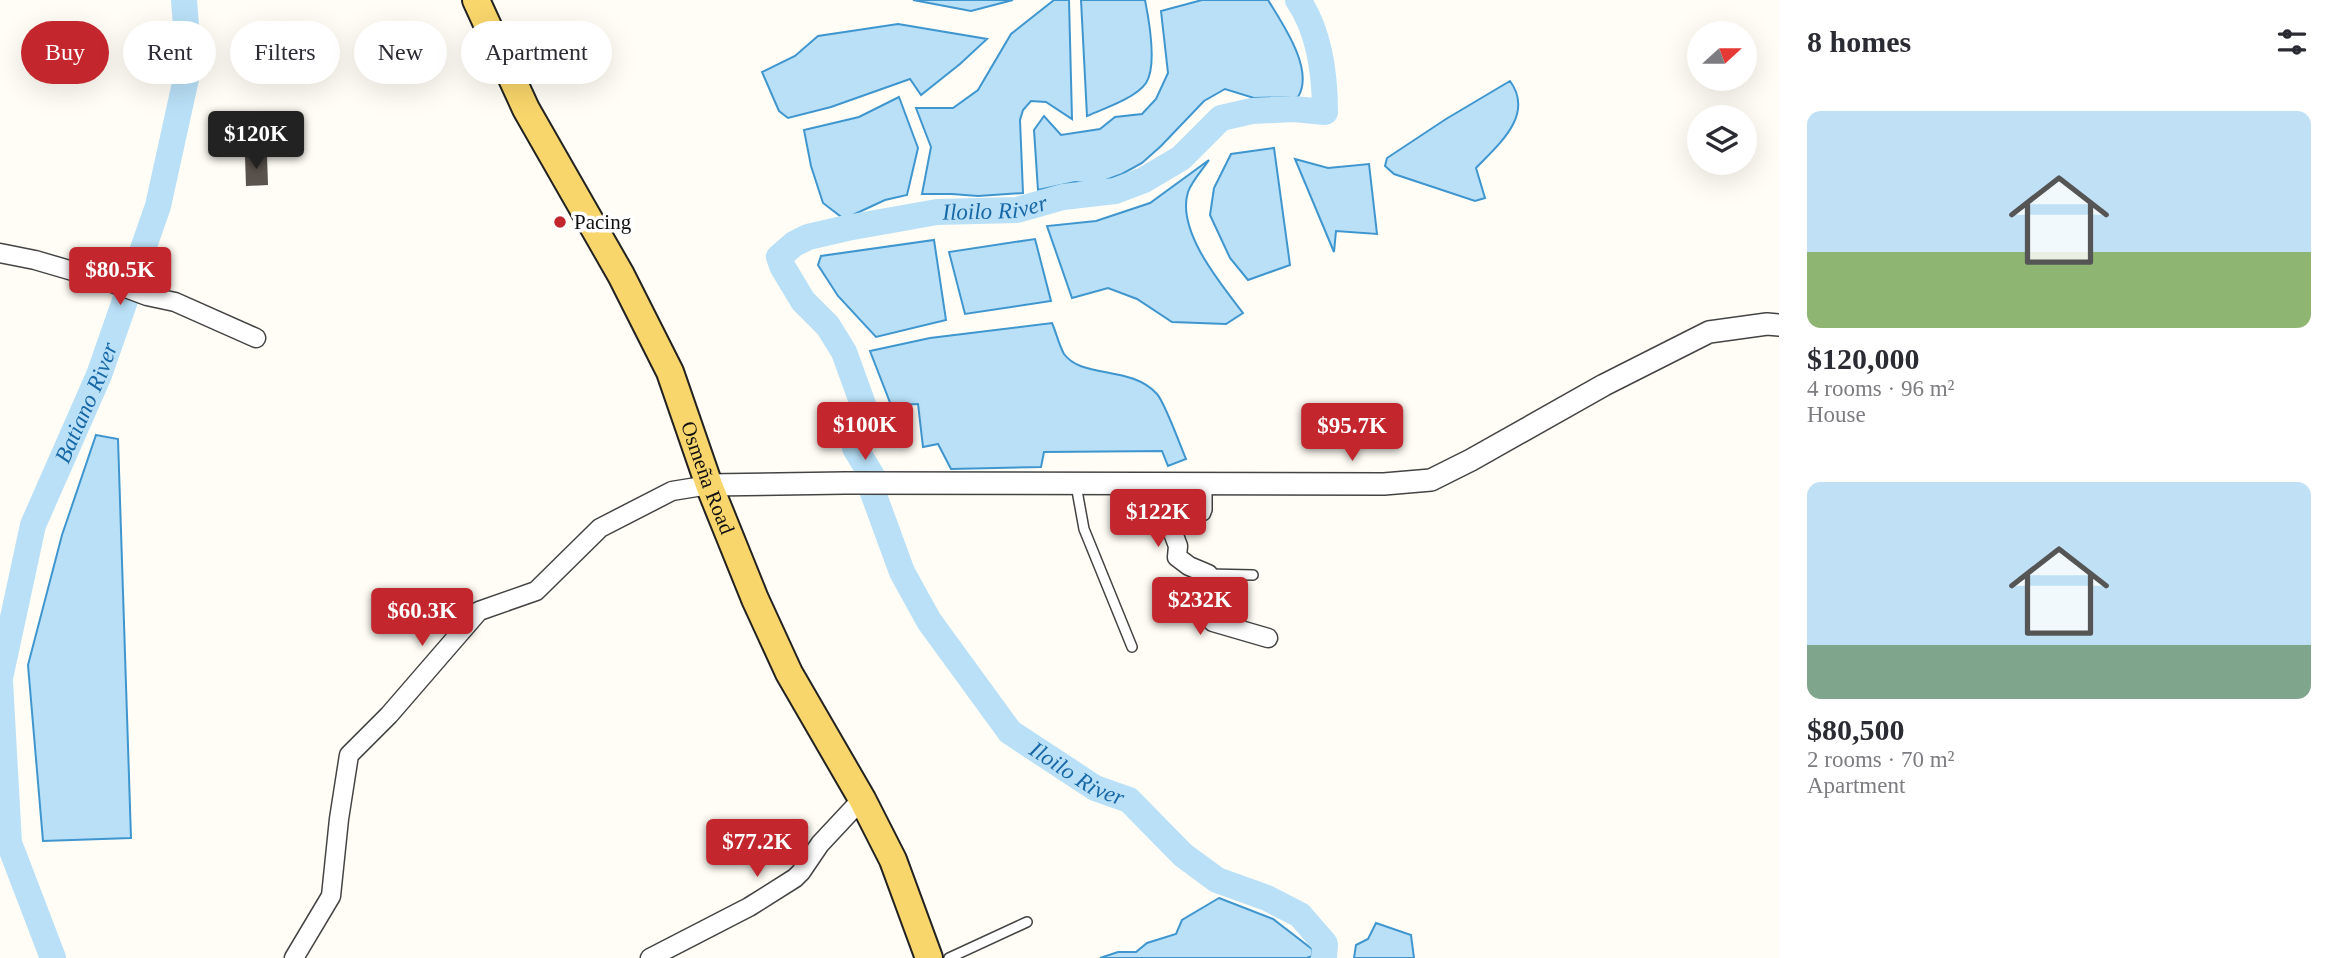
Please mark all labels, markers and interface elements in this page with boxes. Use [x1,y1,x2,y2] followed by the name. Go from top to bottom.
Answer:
[21,21,109,84] chip: Buy
[123,21,216,84] chip: Rent
[230,21,340,84] chip: Filters
[354,21,447,84] chip: New
[461,21,612,84] chip: Apartment
[1687,21,1757,91] north arrow
[1687,21,1757,175] map controls
[2273,23,2311,61] icon: filters
[1807,25,1911,58] text: 8 homes
[1687,105,1757,175] button: layers
[207,111,305,171] pin: $120K
[224,121,288,146] text: $120K
[1996,157,2122,283] icon: home
[941,190,1051,225] water label: Iloilo River
[574,210,632,234] place label: Pacing
[552,214,568,230] marker: Pacing
[63,247,177,307] pin: $80.5K
[85,257,155,282] text: $80.5K
[50,338,123,467] water label: Batiano River
[1807,342,1920,375] text: $120,000
[1807,376,1954,401] text: 4 rooms · 96 m²
[816,402,914,462] pin: $100K
[1807,402,1866,427] text: House
[1295,404,1409,463] pin: $95.7K
[833,412,897,437] text: $100K
[1317,413,1387,438] text: $95.7K
[676,418,740,538] street label: Osmeña Road
[1109,490,1207,549] pin: $122K
[1126,499,1190,524] text: $122K
[1996,528,2122,654] icon: home
[1151,578,1249,637] pin: $232K
[1168,587,1232,612] text: $232K
[365,588,479,648] pin: $60.3K
[387,598,457,623] text: $60.3K
[1807,713,1905,746] text: $80,500
[1024,736,1129,811] water label: Iloilo River
[1807,747,1954,772] text: 2 rooms · 70 m²
[1807,773,1905,798] text: Apartment
[700,820,814,879] pin: $77.2K
[722,829,792,854] text: $77.2K

